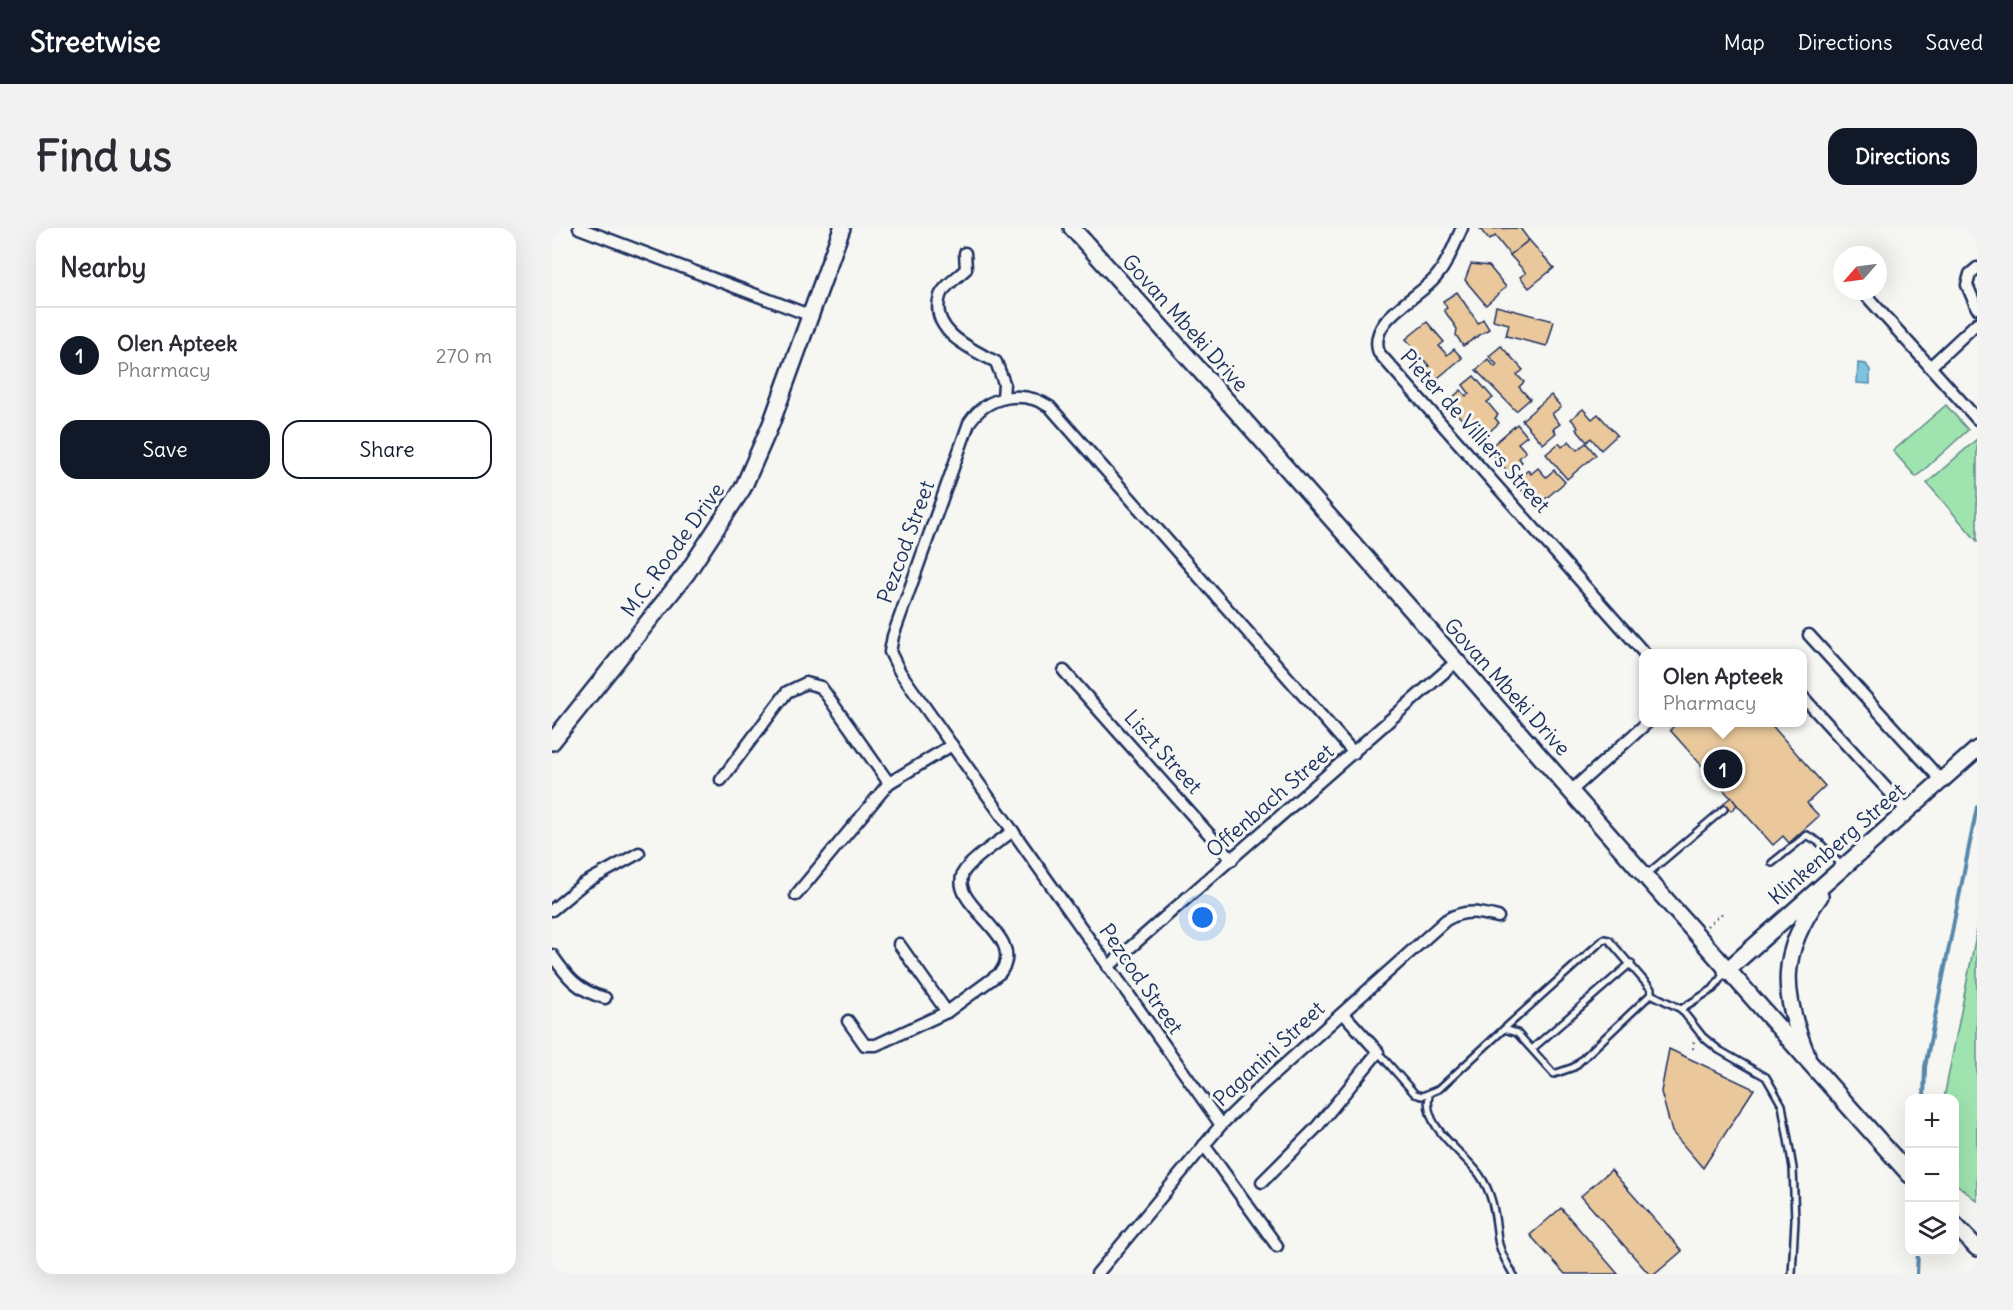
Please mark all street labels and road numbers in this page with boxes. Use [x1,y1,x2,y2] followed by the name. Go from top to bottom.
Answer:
[1116,248,1254,397] street label: Govan Mbeki Drive
[1395,343,1556,518] street label: Pieter de Villiers Street
[615,477,730,622] street label: M.C. Roode Drive
[871,477,940,607] street label: Pezcod Street
[1438,612,1576,761] street label: Govan Mbeki Drive
[1119,704,1208,799] street label: Liszt Street
[1200,738,1339,863] street label: Offenbach Street
[1763,777,1911,910] street label: Klinkenberg Street
[1093,918,1189,1039] street label: Pezcod Street
[1207,995,1330,1112] street label: Paganini Street

